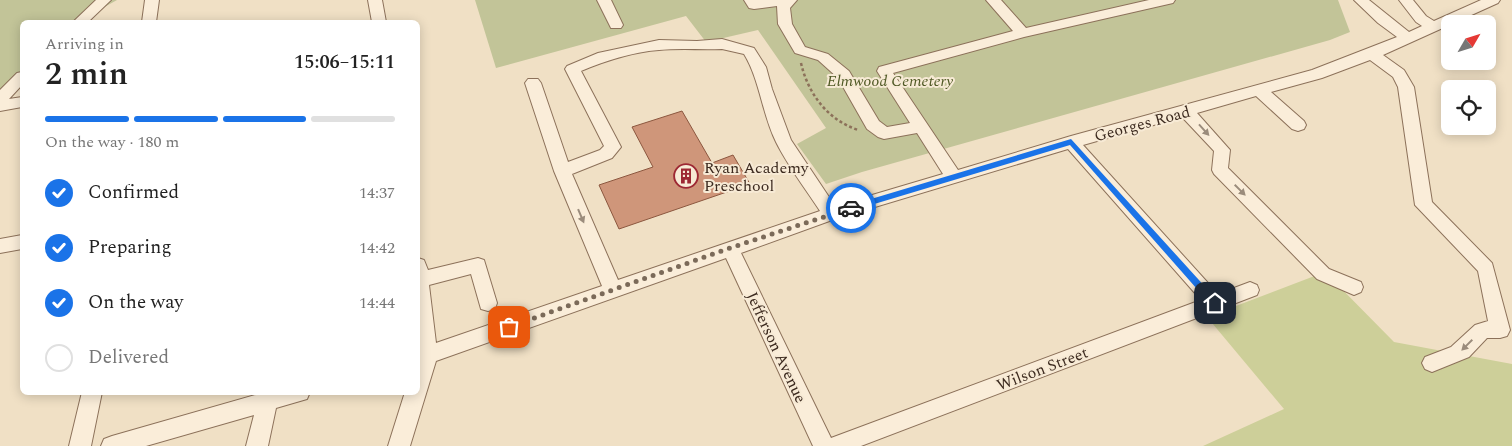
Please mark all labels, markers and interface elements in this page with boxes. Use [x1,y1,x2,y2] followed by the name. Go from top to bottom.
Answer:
[1441,15,1496,70] north arrow
[1441,15,1496,135] map controls
[45,32,124,56] text: Arriving in
[294,48,395,77] text: 15:06–15:11
[45,50,128,99] text: 2 min
[827,69,953,93] park label: Elmwood Cemetery
[1441,80,1496,135] button: locate
[1092,100,1193,148] street label: Georges Road
[1198,124,1210,136] one-way arrow
[45,130,179,154] text: On the way · 180 m
[704,156,810,198] place label: Ryan Academy Preschool
[673,163,699,189] building icon: Ryan Academy Preschool
[88,178,179,207] text: Confirmed
[45,179,73,207] icon: check
[359,181,395,205] text: 14:37
[826,183,876,233] courier
[1234,184,1246,196] one-way arrow
[837,194,865,222] icon: car
[577,209,585,224] one-way arrow
[88,233,172,262] text: Preparing
[45,234,73,262] icon: check
[359,236,395,260] text: 14:42
[1194,282,1236,324] pin
[88,288,184,317] text: On the way
[740,288,812,407] street label: Jefferson Avenue
[45,289,73,317] icon: check
[1201,289,1229,317] icon: home
[359,291,395,315] text: 14:44
[488,306,530,348] pin
[495,313,523,341] icon: bag
[1461,338,1473,350] one-way arrow
[993,340,1092,397] street label: Wilson Street
[88,343,169,372] text: Delivered

